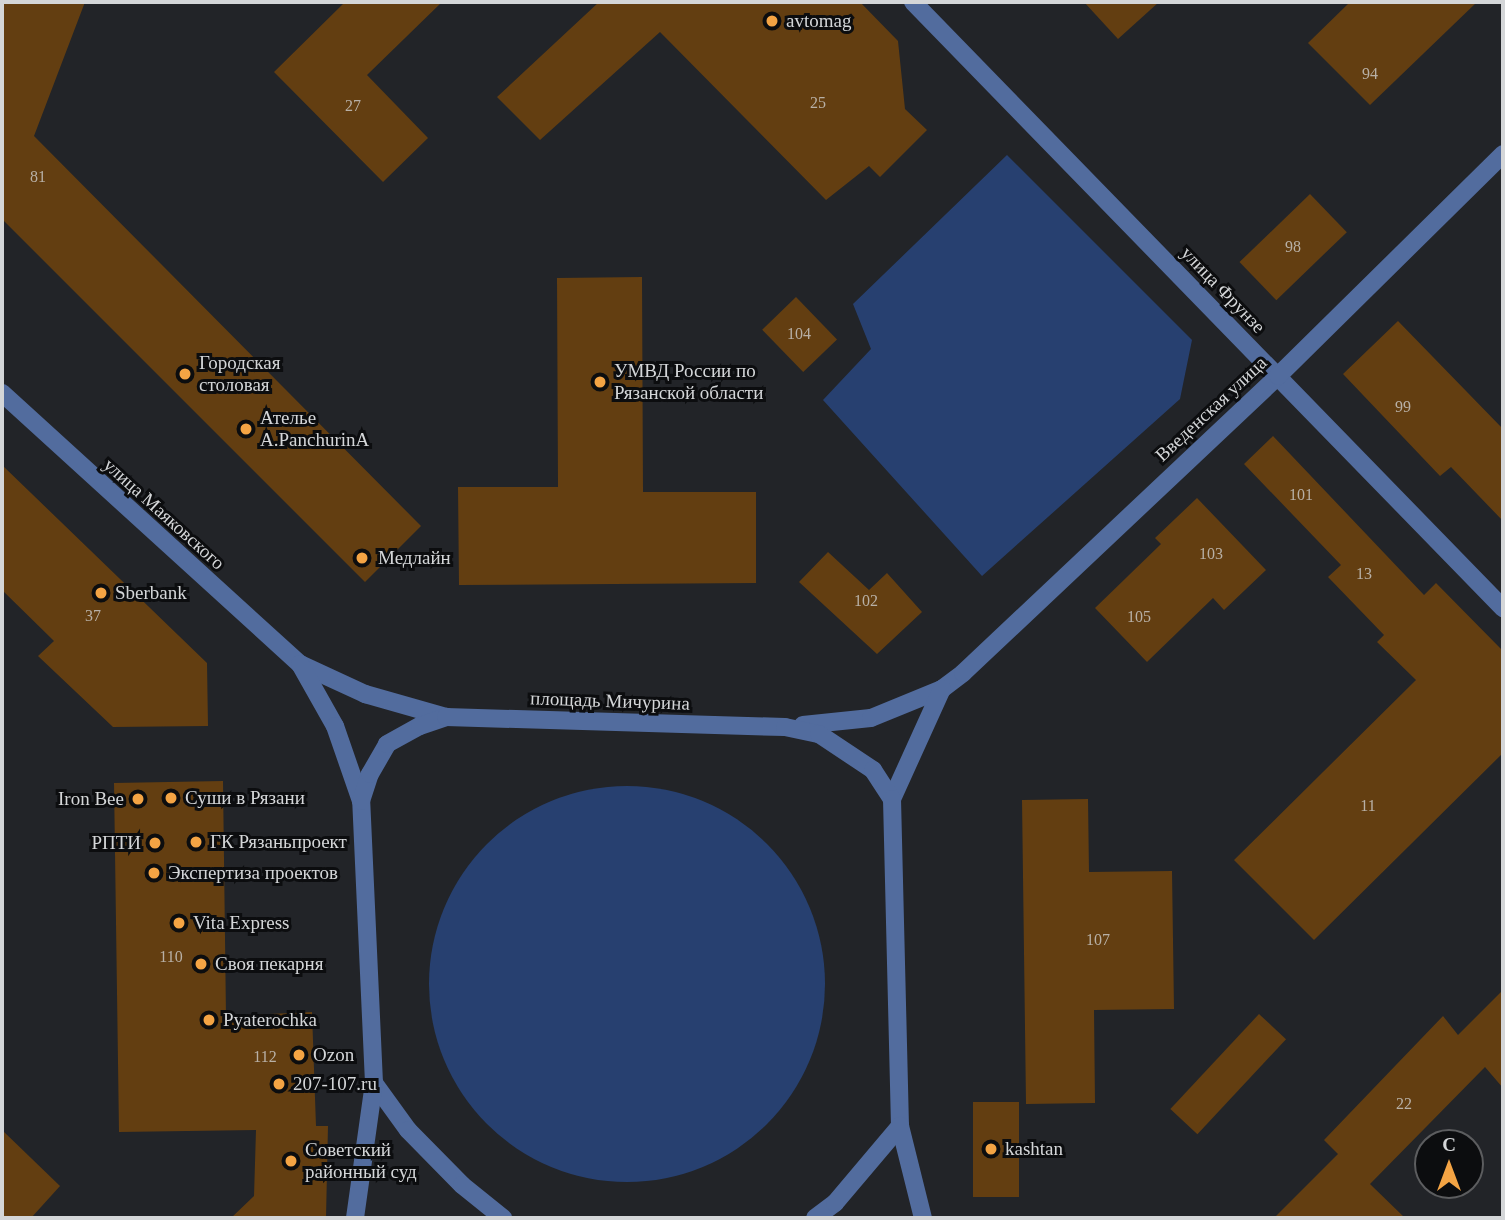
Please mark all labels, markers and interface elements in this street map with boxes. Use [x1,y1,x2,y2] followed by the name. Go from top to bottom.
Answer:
[786,10,851,32] place label: avtomag
[764,13,780,29] marker: avtomag
[1362,64,1378,84] house number: 94
[810,93,826,113] house number: 25
[345,96,361,116] house number: 27
[30,167,46,187] house number: 81
[1285,237,1301,257] house number: 98
[1176,242,1270,338] street label: улица Фрунзе
[787,324,811,344] house number: 104
[1150,351,1272,467] street label: Введенская улица
[199,352,280,396] place label: Городская столовая
[614,360,763,404] place label: УМВД России по Рязанской области
[177,366,193,382] marker: Городская столовая
[592,374,608,390] marker: УМВД России по Рязанской области
[1395,397,1411,417] house number: 99
[260,407,369,451] place label: Ателье A.PanchurinA
[238,421,254,437] marker: Ателье A.PanchurinA
[99,454,229,574] street label: улица Маяковского
[1289,485,1313,505] house number: 101
[1199,544,1223,564] house number: 103
[378,547,451,569] place label: Медлайн
[352,548,372,568] marker: Медлайн
[1356,564,1372,584] house number: 13
[115,582,187,604] place label: Sberbank
[93,585,109,601] marker: Sberbank
[854,591,878,611] house number: 102
[85,606,101,626] house number: 37
[1127,607,1151,627] house number: 105
[530,687,690,715] street label: площадь Мичурина
[185,787,305,809] place label: Суши в Рязани
[58,788,124,810] place label: Iron Bee
[163,790,179,806] marker: Суши в Рязани
[130,791,146,807] marker: Iron Bee
[1360,796,1376,816] house number: 11
[210,831,347,853] place label: ГК Рязаньпроект
[91,832,141,854] place label: РПТИ
[188,834,204,850] marker: ГК Рязаньпроект
[147,835,163,851] marker: РПТИ
[168,862,338,884] place label: Экспертиза проектов
[146,865,162,881] marker: Экспертиза проектов
[193,912,289,934] place label: Vita Express
[171,915,187,931] marker: Vita Express
[1086,930,1110,950] house number: 107
[159,947,183,967] house number: 110
[215,953,324,975] place label: Своя пекарня
[193,956,209,972] marker: Своя пекарня
[223,1009,317,1031] place label: Pyaterochka
[201,1012,217,1028] marker: Pyaterochka
[313,1044,354,1066] place label: Ozon
[253,1047,277,1067] house number: 112
[291,1047,307,1063] marker: Ozon
[293,1073,377,1095] place label: 207-107.ru
[271,1076,287,1092] marker: 207-107.ru
[1396,1094,1412,1114] house number: 22
[1414,1129,1484,1199] north arrow
[1442,1134,1456,1155] text: С
[1005,1138,1063,1160] place label: kashtan
[305,1139,417,1183] place label: Советский районный суд
[983,1141,999,1157] marker: kashtan
[283,1153,299,1169] marker: Советский районный суд

